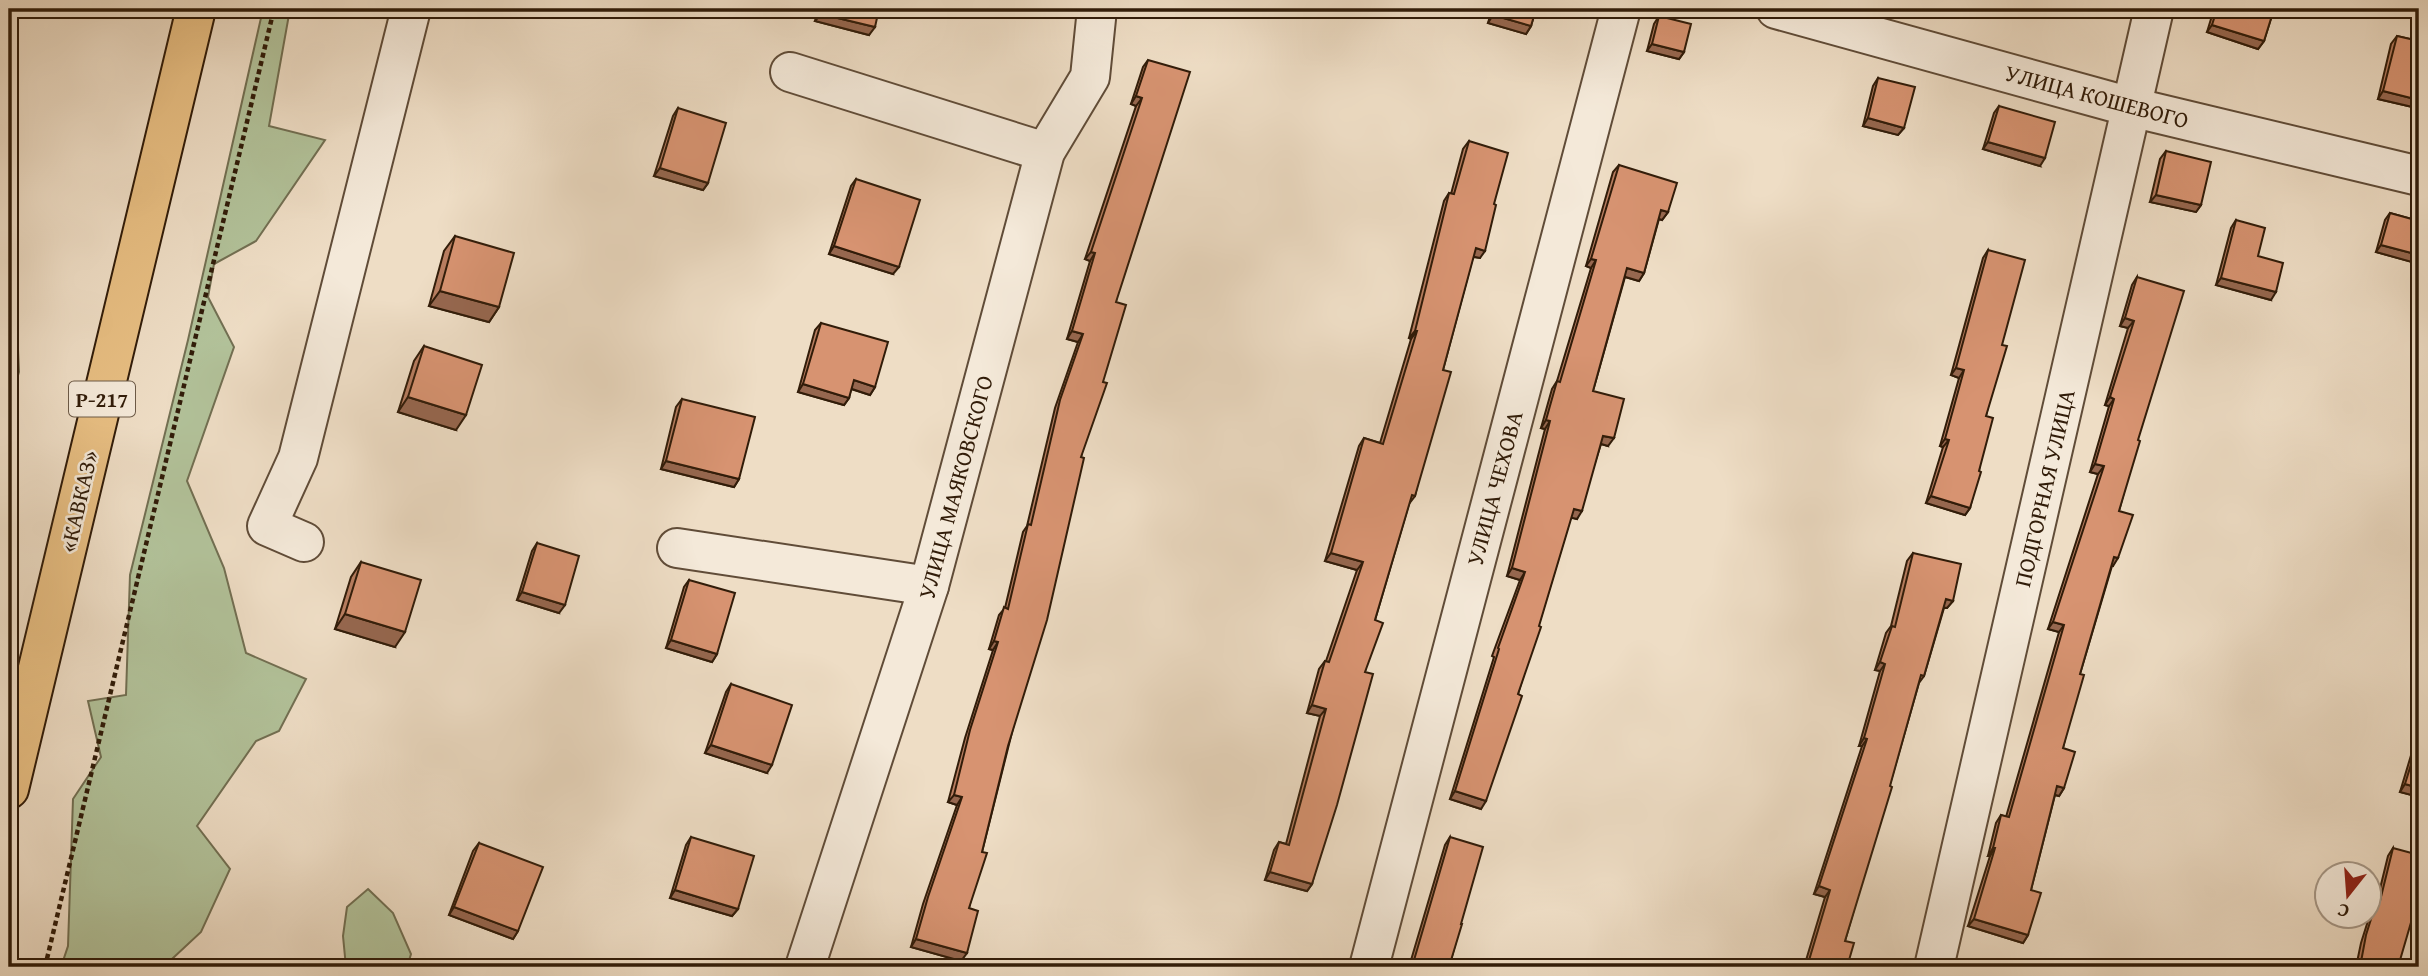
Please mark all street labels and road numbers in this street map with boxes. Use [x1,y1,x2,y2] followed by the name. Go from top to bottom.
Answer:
[2001,56,2193,136] street label: УЛИЦА КОШЕВОГО
[909,372,1001,602] street label: УЛИЦА МАЯКОВСКОГО
[69,382,135,416] road number: Р-217
[2005,386,2083,590] street label: ПОДГОРНАЯ УЛИЦА
[1458,407,1531,569] street label: УЛИЦА ЧЕХОВА
[50,447,106,555] street label: «КАВКАЗ»

